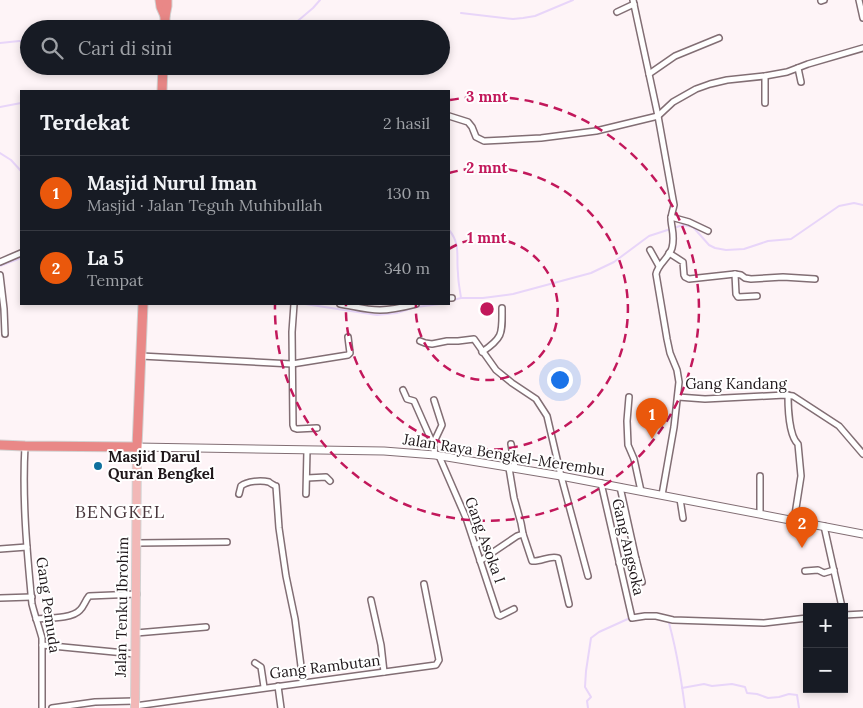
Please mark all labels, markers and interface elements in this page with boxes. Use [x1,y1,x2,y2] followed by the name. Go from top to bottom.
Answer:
[20,20,450,75] search box
[38,34,66,62] icon: search
[78,36,172,60] text: Cari di sini
[466,87,509,106] text: 3 mnt
[40,109,130,136] text: Terdekat
[383,113,430,133] text: 2 hasil
[466,158,509,177] text: 2 mnt
[87,171,257,195] text: Masjid Nurul Iman
[53,183,59,203] text: 1
[387,183,430,203] text: 130 m
[87,195,323,215] text: Masjid · Jalan Teguh Muhibullah
[467,228,508,247] text: 1 mnt
[87,246,124,270] text: La 5
[52,258,60,278] text: 2
[384,258,430,278] text: 340 m
[87,270,143,290] text: Tempat
[478,300,496,318] centre of rings
[547,367,573,393] your location
[685,374,788,393] street label: Gang Kandang
[636,398,668,439] pin: 1
[401,429,607,480] street label: Jalan Raya Bengkel-Merembu
[108,447,215,483] place label: Masjid Darul Quran Bengkel
[92,460,104,472] marker: Masjid Darul Quran Bengkel
[461,494,510,586] street label: Gang Asoka I
[608,497,649,597] street label: Gang Angsoka
[75,500,165,523] district label: BENGKEL
[786,507,818,548] pin: 2
[111,537,132,678] street label: Jalan Tenku Ibrohim
[32,556,65,654] street label: Gang Pemuda
[803,603,848,693] map controls
[803,603,848,648] button: +
[803,648,848,693] button: −
[268,650,381,683] street label: Gang Rambutan

